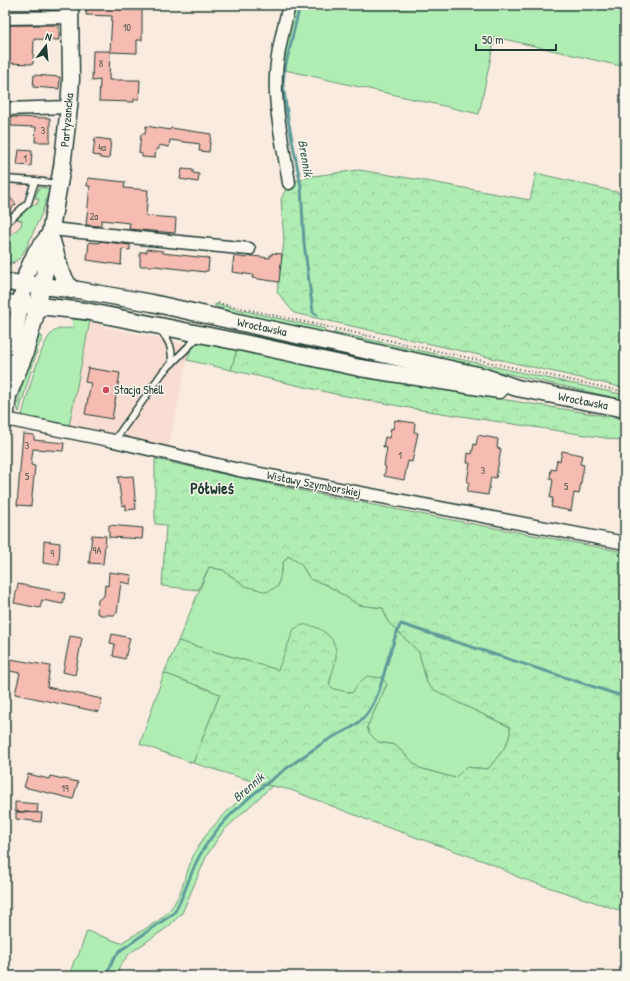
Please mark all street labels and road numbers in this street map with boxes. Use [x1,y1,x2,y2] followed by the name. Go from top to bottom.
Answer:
[56,92,77,148] street label: Partyzancka
[236,313,289,340] street label: Wrocławska
[557,387,610,414] street label: Wrocławska
[266,466,363,501] street label: Wisławy Szymborskiej

